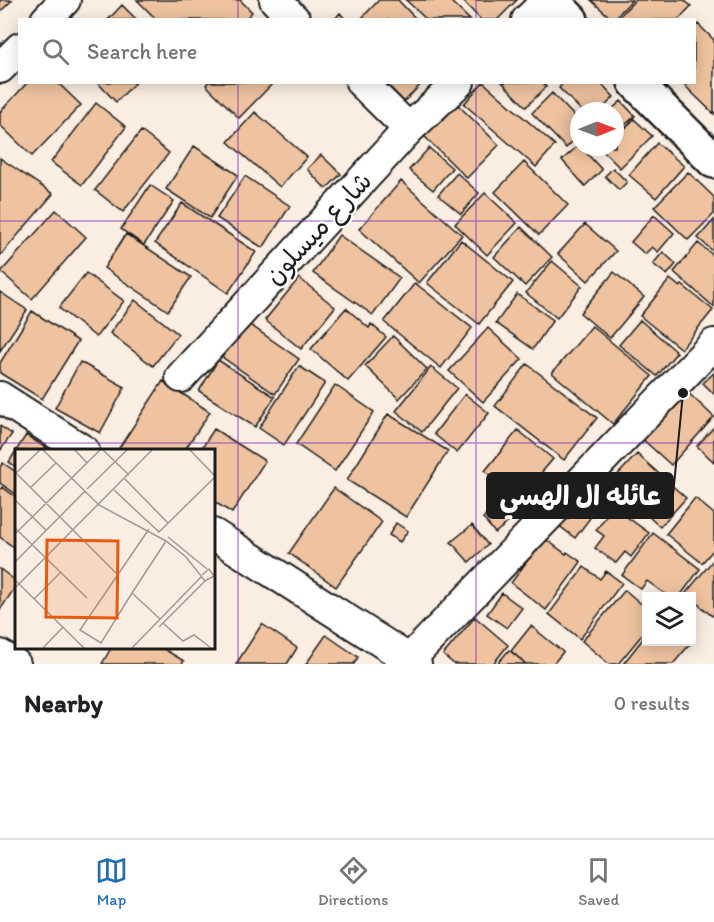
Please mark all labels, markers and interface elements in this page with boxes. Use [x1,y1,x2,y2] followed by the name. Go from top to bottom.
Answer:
[18,18,696,84] search box
[39,35,72,68] icon: search
[87,38,197,65] text: Search here
[570,102,624,156] north arrow
[258,165,380,292] street label: شارع ميسلون
[15,449,214,649] inset map
[487,473,673,518] callout: عائله ال الهسي
[499,479,661,520] text: عائله ال الهسي
[642,592,696,646] map controls
[642,592,696,646] button: layers
[24,687,103,719] text: Nearby
[614,691,690,715] text: 0 results
[95,854,128,909] tab: Map
[318,854,388,909] tab: Directions
[578,854,619,909] tab: Saved

